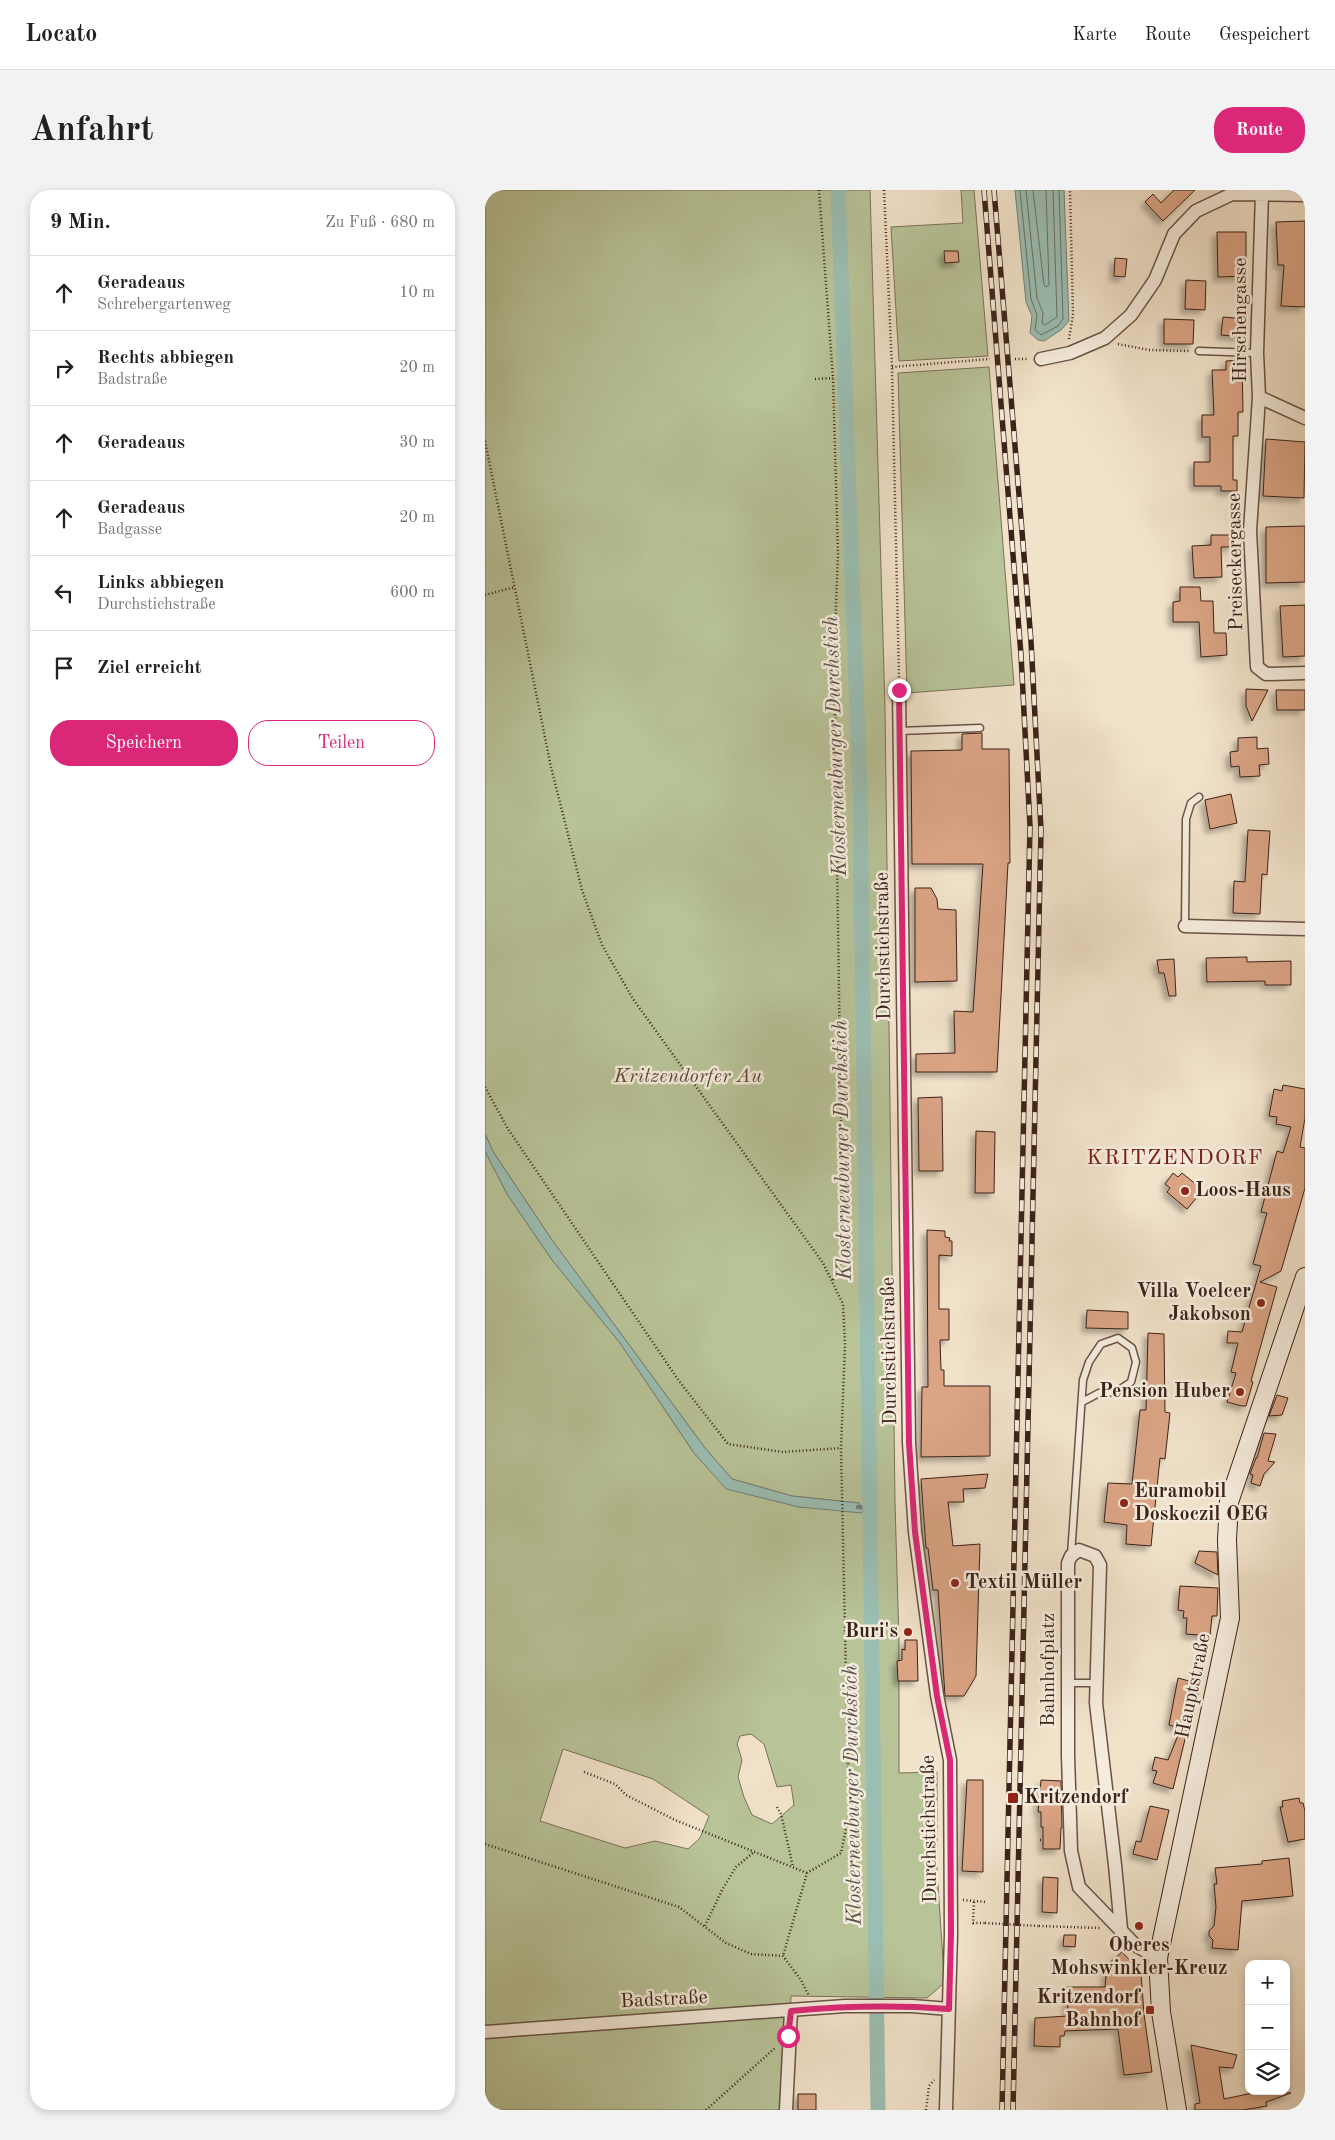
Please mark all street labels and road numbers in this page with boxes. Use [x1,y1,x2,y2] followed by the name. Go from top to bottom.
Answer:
[1231,258,1251,382] street label: Hirschengasse
[1225,493,1247,631] street label: Preiseckergasse
[873,872,895,1020] street label: Durchstichstraße
[879,1277,901,1425] street label: Durchstichstraße
[1039,1613,1059,1727] street label: Bahnhofplatz
[1173,1632,1215,1740] street label: Hauptstraße
[919,1755,941,1903] street label: Durchstichstraße
[620,1988,708,2012] street label: Badstraße

